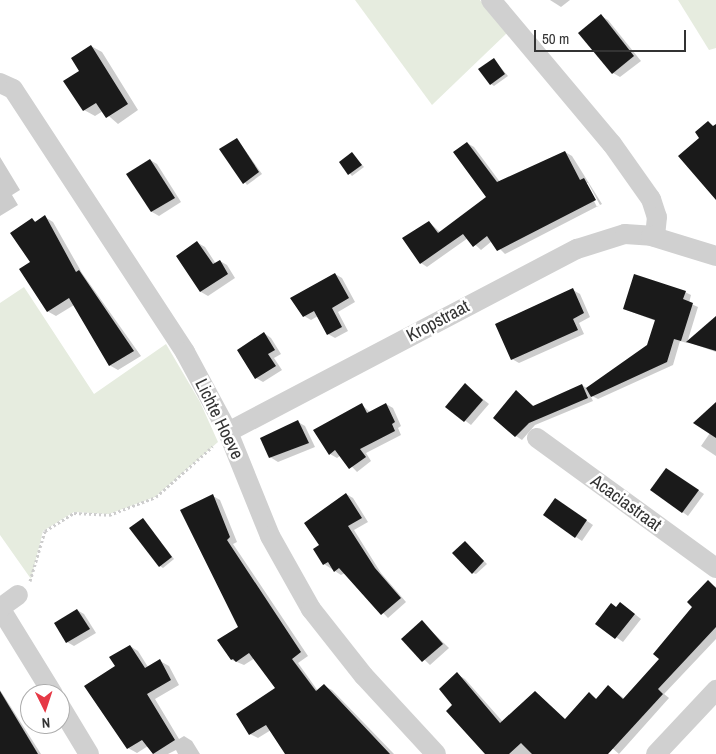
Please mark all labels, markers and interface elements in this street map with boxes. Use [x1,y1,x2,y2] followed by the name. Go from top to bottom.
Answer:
[536,20,688,52] scale bar
[542,28,569,49] text: 50 m
[403,295,473,347] street label: Kropstraat
[190,375,248,463] street label: Lichte Hoeve
[586,470,666,536] street label: Acaciastraat
[20,684,70,734] north arrow
[41,714,51,732] text: N

